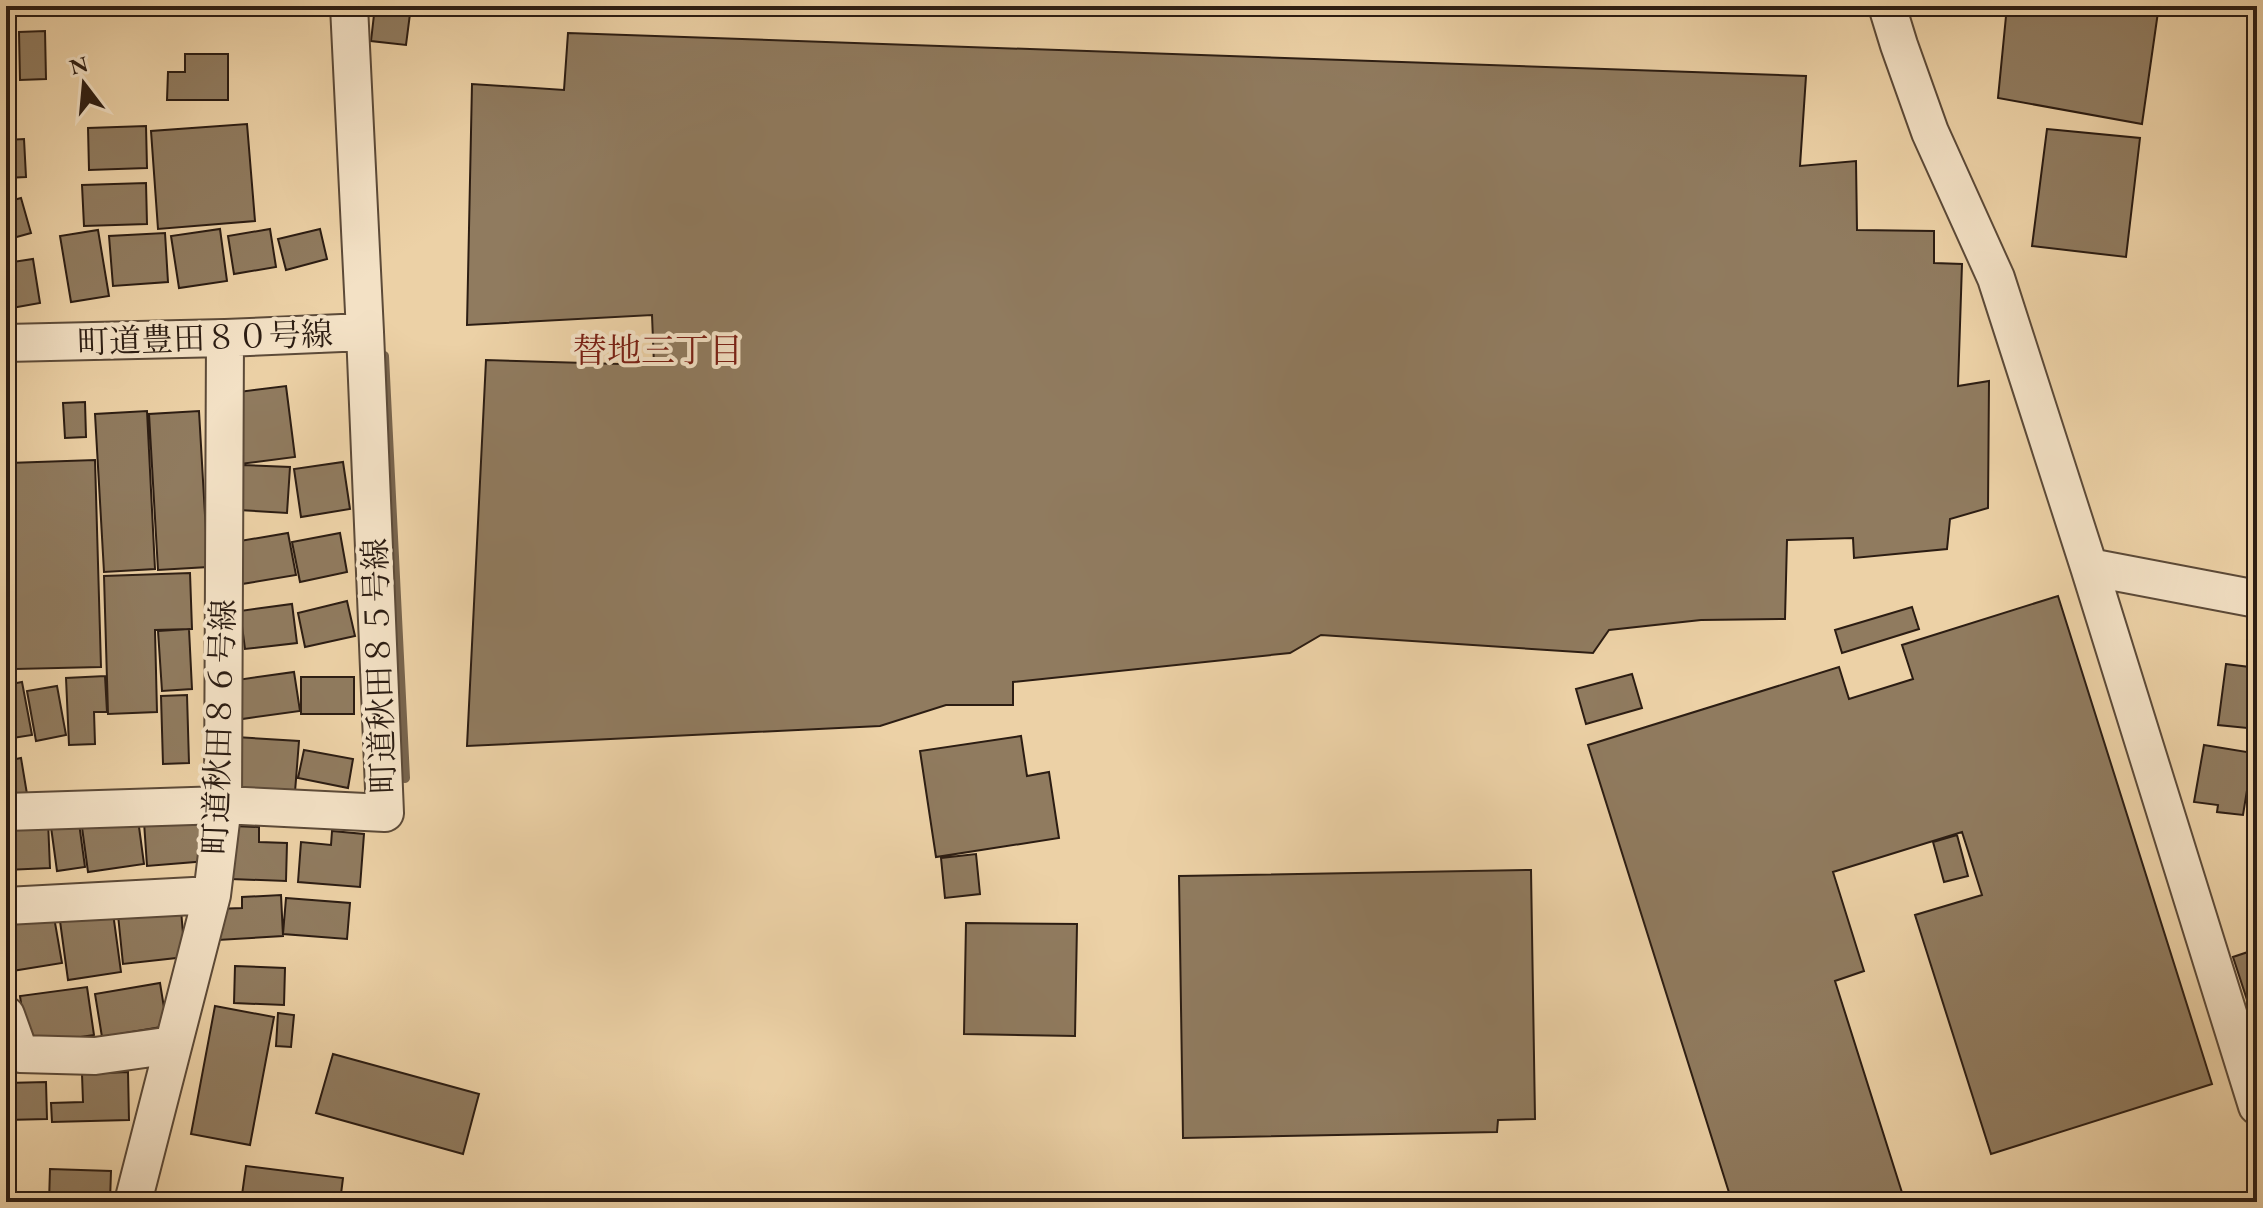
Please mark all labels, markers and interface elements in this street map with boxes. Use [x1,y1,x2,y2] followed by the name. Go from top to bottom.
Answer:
[44,44,124,124] north arrow
[66,49,91,82] text: N
[76,313,334,363] street label: 町道豊田８０号線
[573,328,743,372] district label: 替地三丁目
[354,537,404,795] street label: 町道秋田８５号線
[194,598,244,856] street label: 町道秋田８６号線

